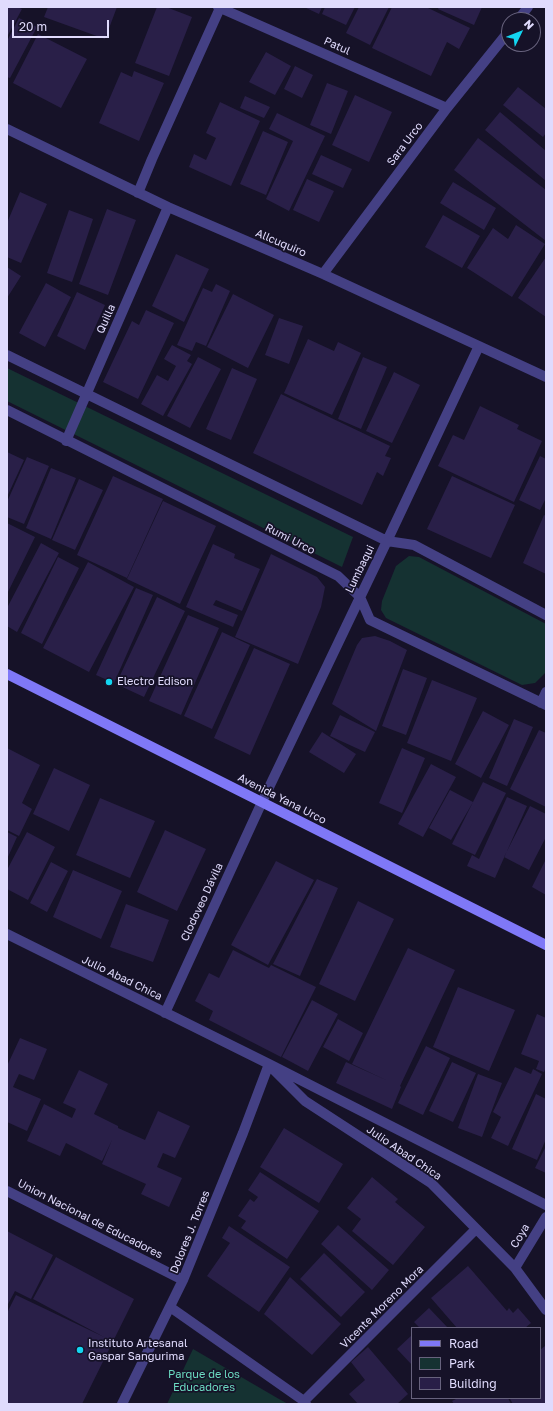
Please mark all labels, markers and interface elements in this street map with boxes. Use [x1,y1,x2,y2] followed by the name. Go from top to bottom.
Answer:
[14,12,111,38] scale bar
[501,12,541,52] north arrow
[522,17,537,32] text: N
[19,19,47,34] text: 20 m
[322,34,352,58] street label: Patul
[384,120,426,168] street label: Sara Urco
[254,226,308,260] street label: Allcuquiro
[94,302,118,336] street label: Quilla
[263,521,317,557] street label: Rumi Urco
[343,543,377,595] street label: Lumbaqui
[117,675,193,689] place label: Electro Edison
[104,677,114,687] marker: Electro Edison
[236,771,328,827] street label: Avenida Yana Urco
[178,861,226,943] street label: Clodoveo Dávila
[80,953,164,1003] street label: Julio Abad Chica
[364,1123,444,1183] street label: Julio Abad Chica
[15,1177,165,1261] street label: Union Nacional de Educadores
[167,1189,213,1275] street label: Dolores J. Torres
[508,1221,532,1251] street label: Coya
[338,1263,426,1351] street label: Vicente Moreno Mora
[411,1327,541,1399] legend
[449,1336,478,1351] text: Road
[88,1337,187,1363] place label: Instituto Artesanal Gaspar Sangurima
[75,1345,85,1355] marker: Instituto Artesanal Gaspar Sangurima
[449,1356,475,1371] text: Park
[168,1368,240,1394] park label: Parque de los Educadores
[449,1376,497,1391] text: Building

